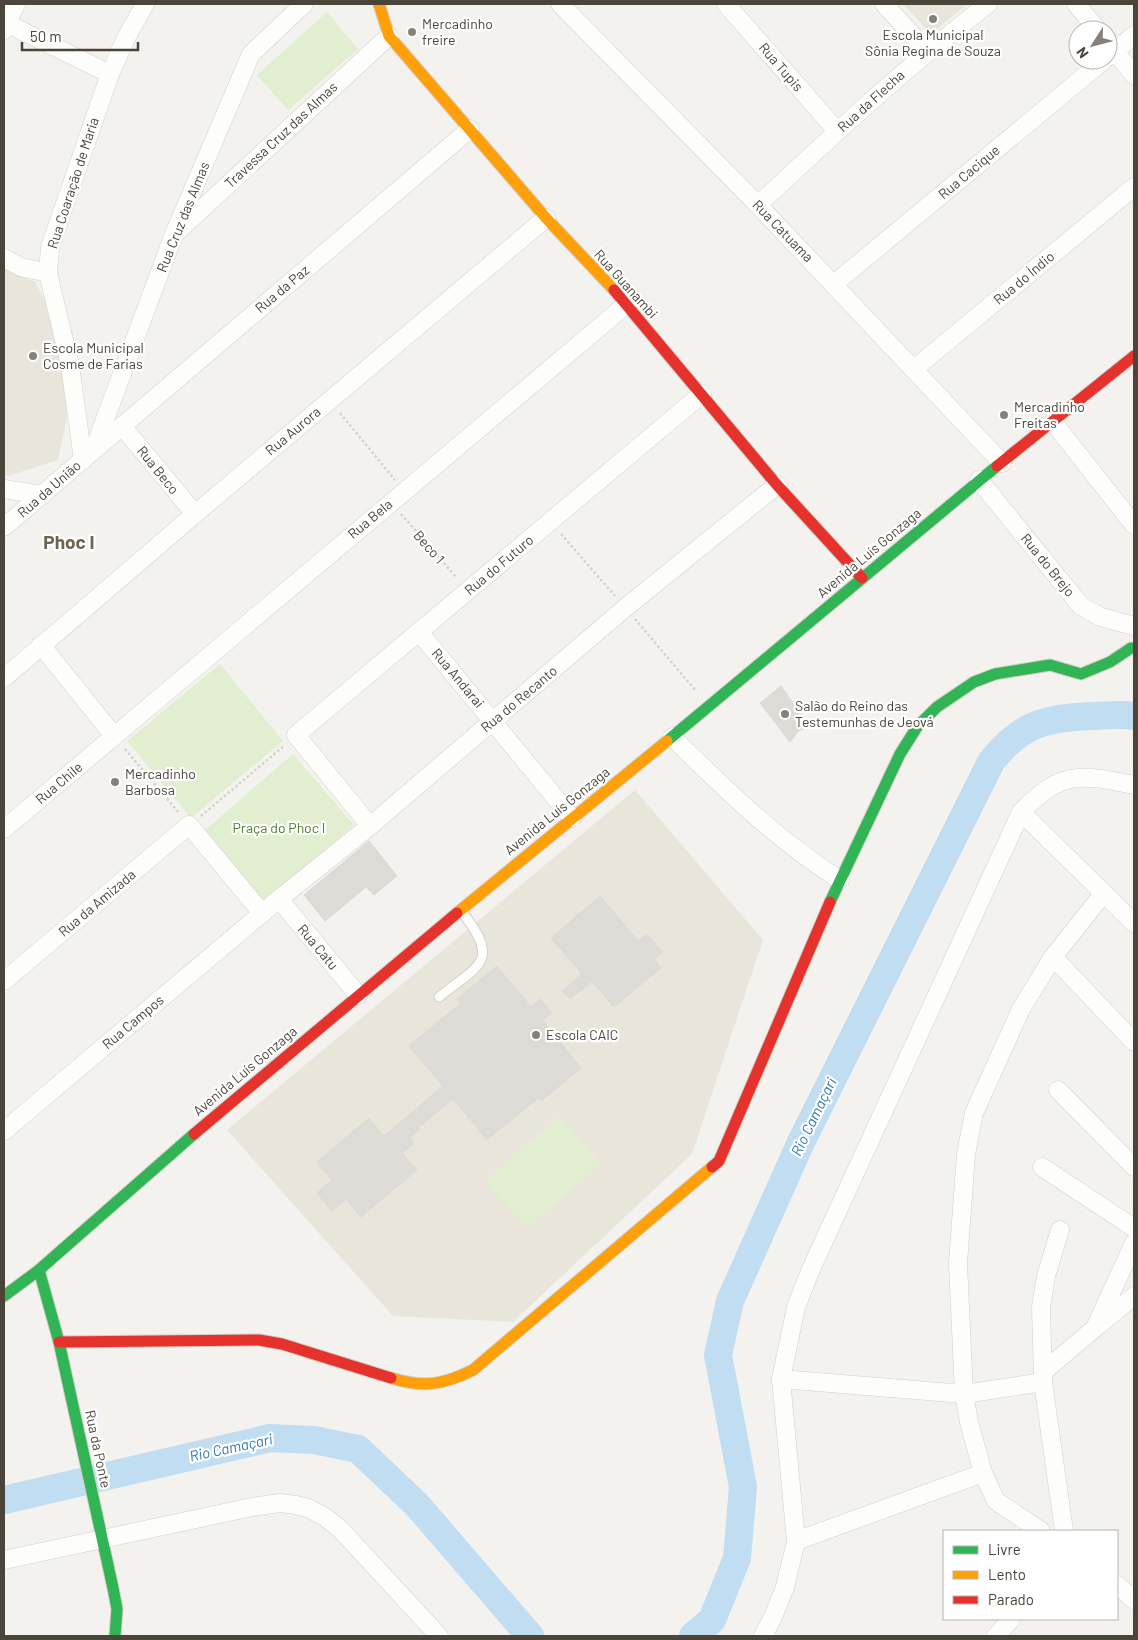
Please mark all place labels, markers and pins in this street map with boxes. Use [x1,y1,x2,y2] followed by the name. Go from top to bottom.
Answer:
[927,13,939,25] marker: Escola Municipal Sônia Regina de Souza
[422,15,493,48] place label: Mercadinho freire
[406,26,418,38] marker: Mercadinho freire
[865,26,1001,59] place label: Escola Municipal Sônia Regina de Souza
[43,339,144,372] place label: Escola Municipal Cosme de Farias
[27,350,39,362] marker: Escola Municipal Cosme de Farias
[1014,398,1085,431] place label: Mercadinho Freitas
[998,409,1010,421] marker: Mercadinho Freitas
[795,697,934,730] place label: Salão do Reino das Testemunhas de Jeová
[779,708,791,720] marker: Salão do Reino das Testemunhas de Jeová
[125,765,196,798] place label: Mercadinho Barbosa
[109,776,121,788] marker: Mercadinho Barbosa
[546,1026,618,1043] place label: Escola CAIC
[530,1029,542,1041] marker: Escola CAIC

